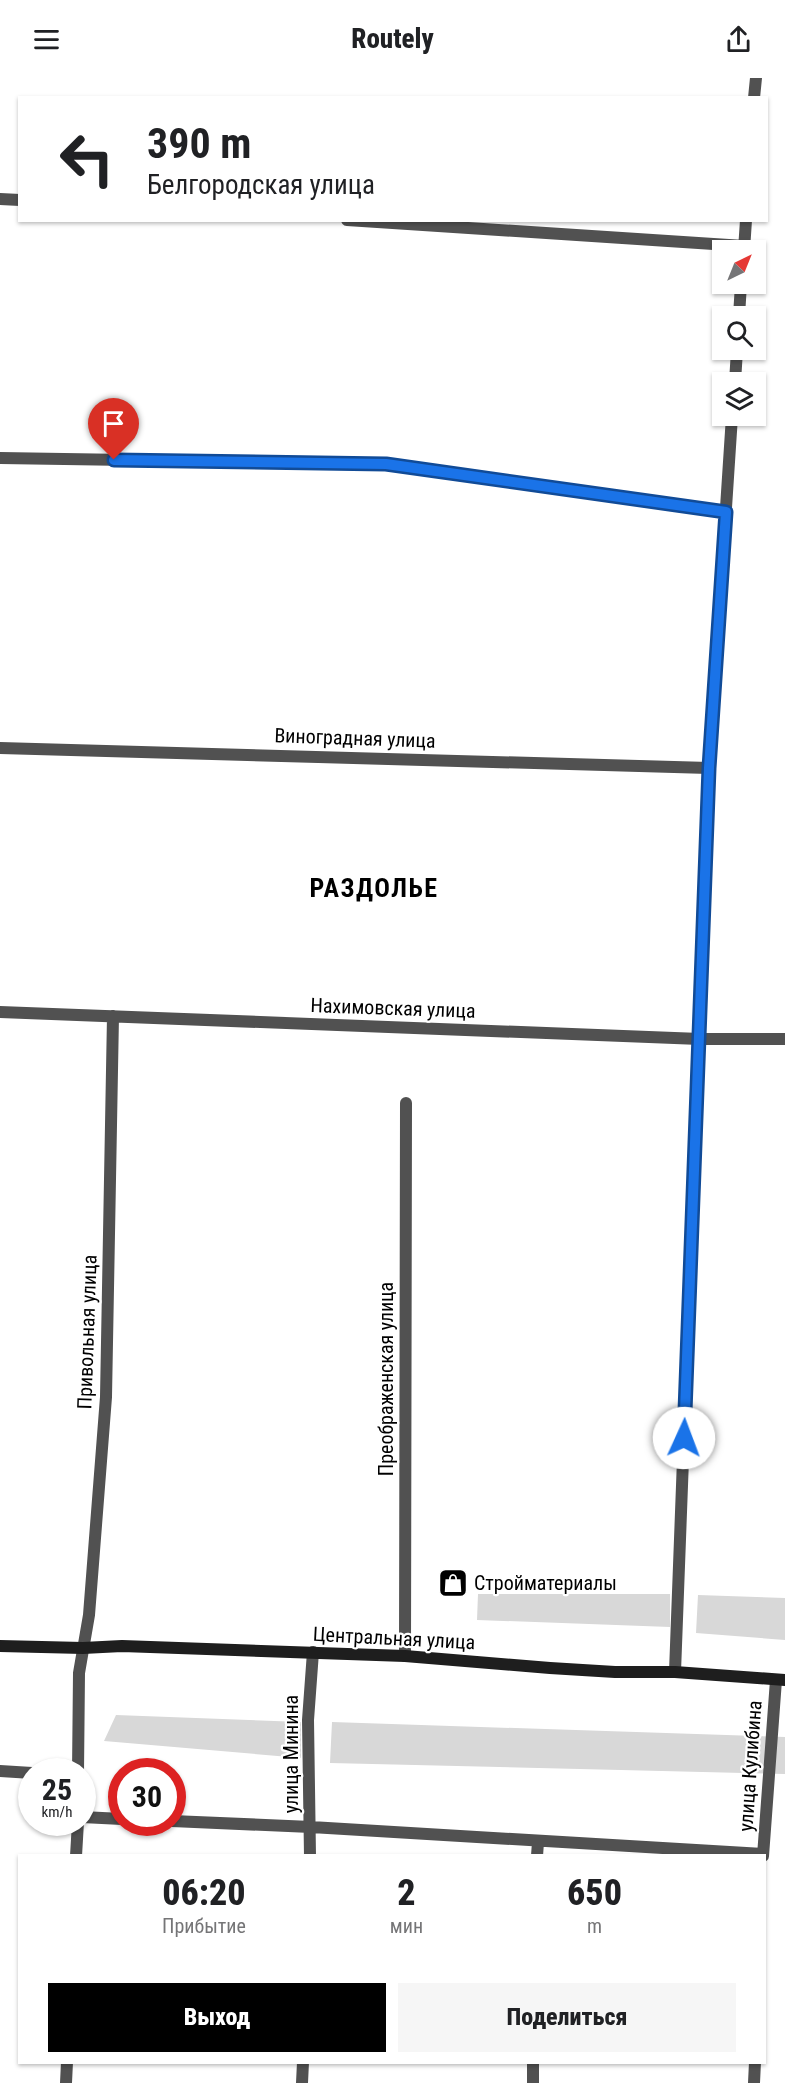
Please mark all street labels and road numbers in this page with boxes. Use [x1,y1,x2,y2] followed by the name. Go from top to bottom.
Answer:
[274,723,436,753] street label: Виноградная улица
[310,993,476,1023] street label: Нахимовская улица
[72,1254,102,1410] street label: Привольная улица
[374,1282,398,1476] street label: Преображенская улица
[312,1622,476,1654] street label: Центральная улица
[279,1695,303,1813] street label: улица Минина
[733,1700,767,1832] street label: улица Кулибина

